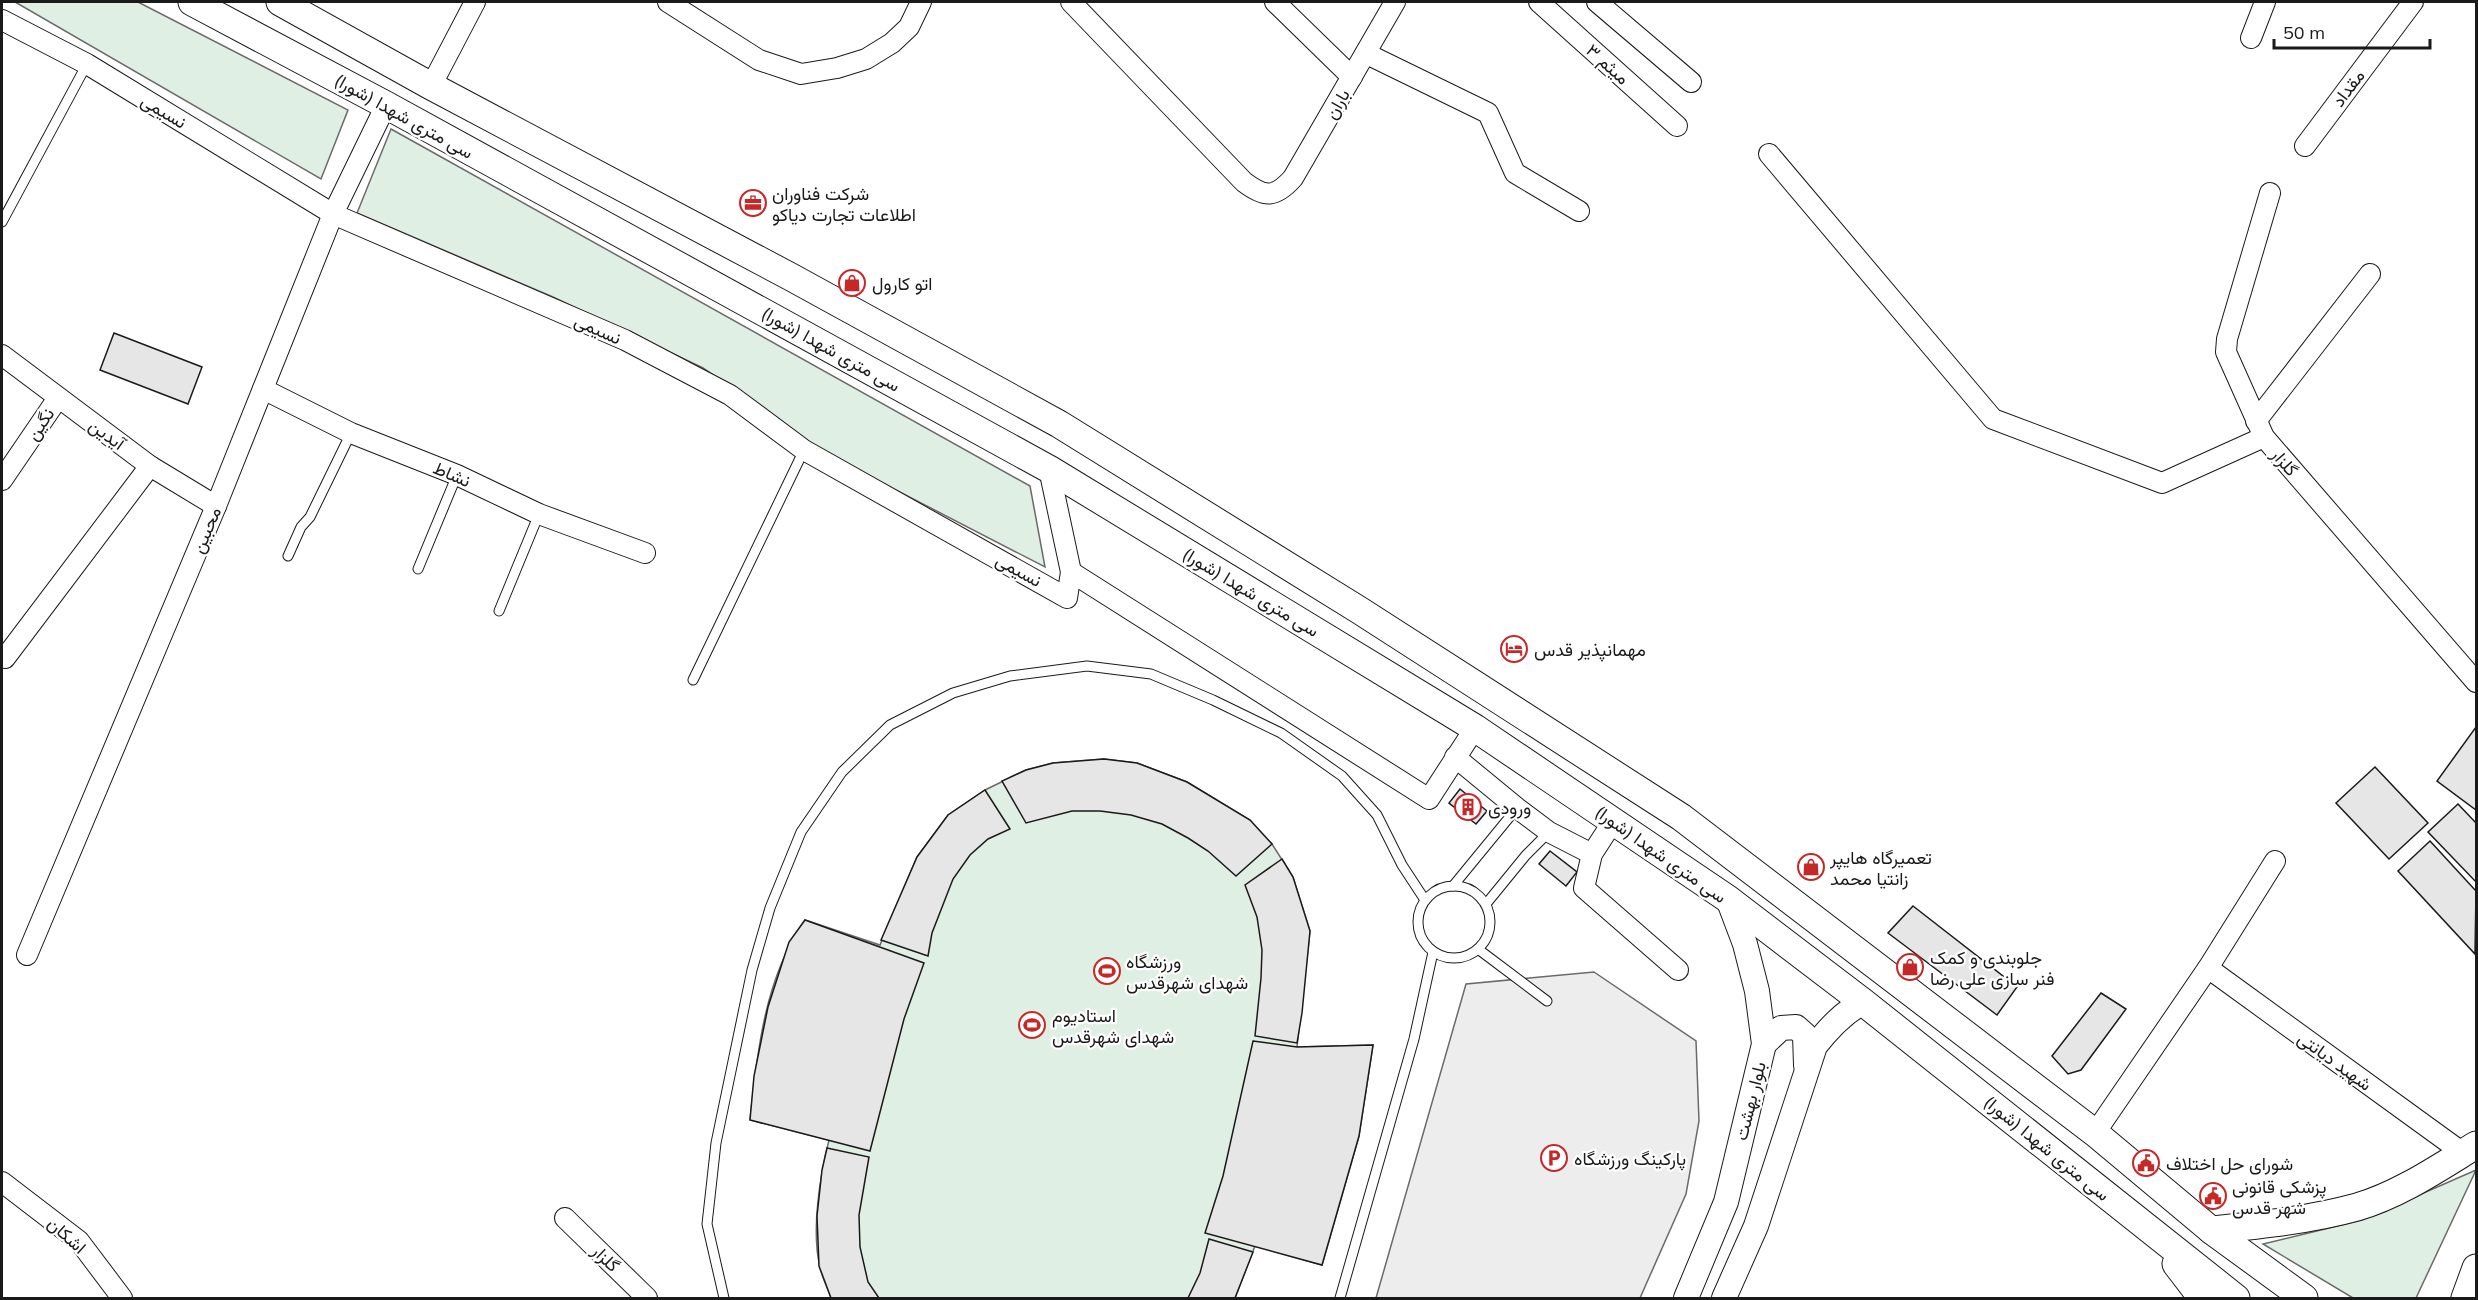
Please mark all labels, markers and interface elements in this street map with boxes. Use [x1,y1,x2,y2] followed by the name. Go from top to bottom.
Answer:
[2274,12,2430,50] scale bar
[2283,21,2325,44] text: 50 m
[1581,39,1634,90] street label: میثم ۳
[2327,65,2369,111] street label: مقداد
[330,68,478,164] street label: سی متری شهدا (شورا)
[1319,85,1355,123] street label: باران
[137,88,191,134] street label: نسیمی
[772,182,916,226] place label: شرکت فناوران اطلاعات تجارت دیاکو
[738,188,768,218] office icon: شرکت فناوران اطلاعات تجارت دیاکو
[837,268,867,298] shop icon: اتو کارول
[872,272,933,295] place label: اتو کارول
[757,301,905,397] street label: سی متری شهدا (شورا)
[571,309,625,349] street label: نسیمی
[21,403,59,445] street label: نگین
[85,413,131,456] street label: آیدین
[2266,442,2303,481] street label: گلزار
[430,456,474,492] street label: نشاط
[186,503,226,557] street label: محبین
[1178,542,1324,642] street label: سی متری شهدا (شورا)
[992,548,1046,592] street label: نسیمی
[1499,634,1529,664] hotel icon: مهمانپذیر قدس
[1534,638,1646,662] place label: مهمانپذیر قدس
[1453,792,1483,822] building icon: ورودی
[1488,796,1531,819] place label: ورودی
[1591,800,1731,908] street label: سی متری شهدا (شورا)
[1829,846,1932,890] place label: تعمیرگاه هایپر زانتیا محمد
[1796,852,1826,882] shop icon: تعمیرگاه هایپر زانتیا محمد
[1930,946,2054,990] place label: جلوبندی و کمک فنر سازی علی رضا
[1126,950,1248,994] place label: ورزشگاه شهدای شهرقدس
[1895,952,1925,982] shop icon: جلوبندی و کمک فنر سازی علی رضا
[1092,956,1122,986] sports icon: ورزشگاه شهدای شهرقدس
[1052,1004,1174,1048] place label: استادیوم شهدای شهرقدس
[1017,1010,1047,1040] sports icon: استادیوم شهدای شهرقدس
[2293,1026,2377,1096] street label: شهید دیانتی
[1729,1059,1771,1143] street label: بلوار بهشت
[1979,1090,2115,1206] street label: سی متری شهدا (شورا)
[1539,1143,1569,1173] parking icon: پارکینگ ورزشگاه
[1574,1147,1686,1171] place label: پارکینگ ورزشگاه
[2131,1148,2161,1178] public building icon: شورای حل اختلاف
[2166,1152,2293,1175] place label: شورای حل اختلاف
[2232,1175,2326,1219] place label: پزشکی قانونی شهر قدس
[2198,1181,2228,1211] public building icon: پزشکی قانونی شهر قدس
[43,1212,91,1258] street label: اشکان
[587,1239,625,1277] street label: گلزار

